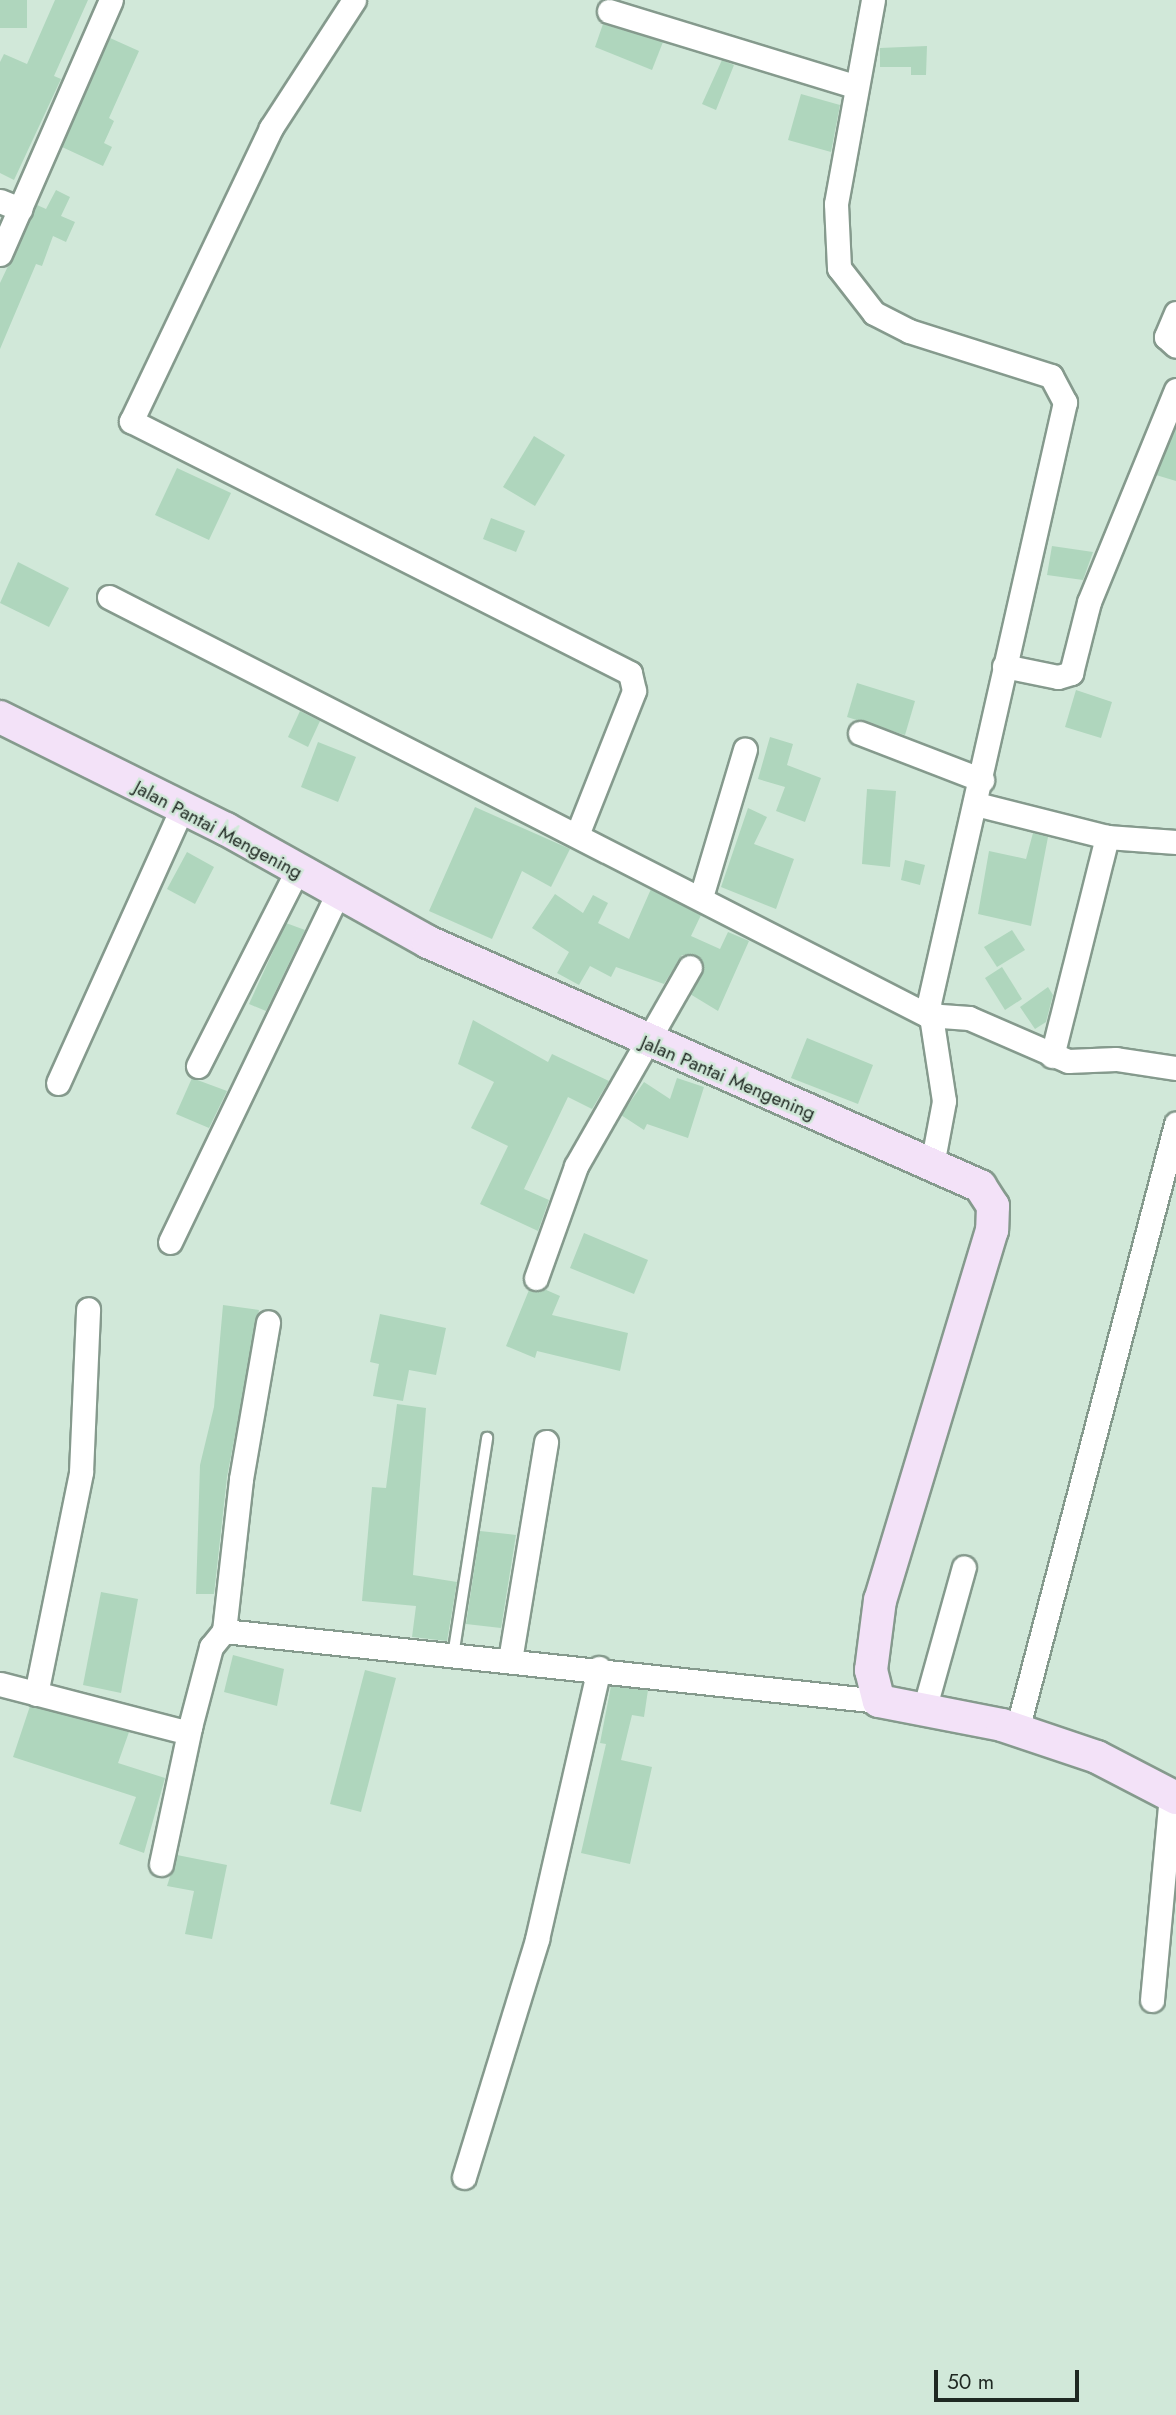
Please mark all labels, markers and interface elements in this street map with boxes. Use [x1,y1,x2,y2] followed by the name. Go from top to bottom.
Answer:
[130,776,306,884] street label: Jalan Pantai Mengening
[637,1031,819,1125] street label: Jalan Pantai Mengening
[938,2356,1083,2400] scale bar
[947,2367,994,2397] text: 50 m

